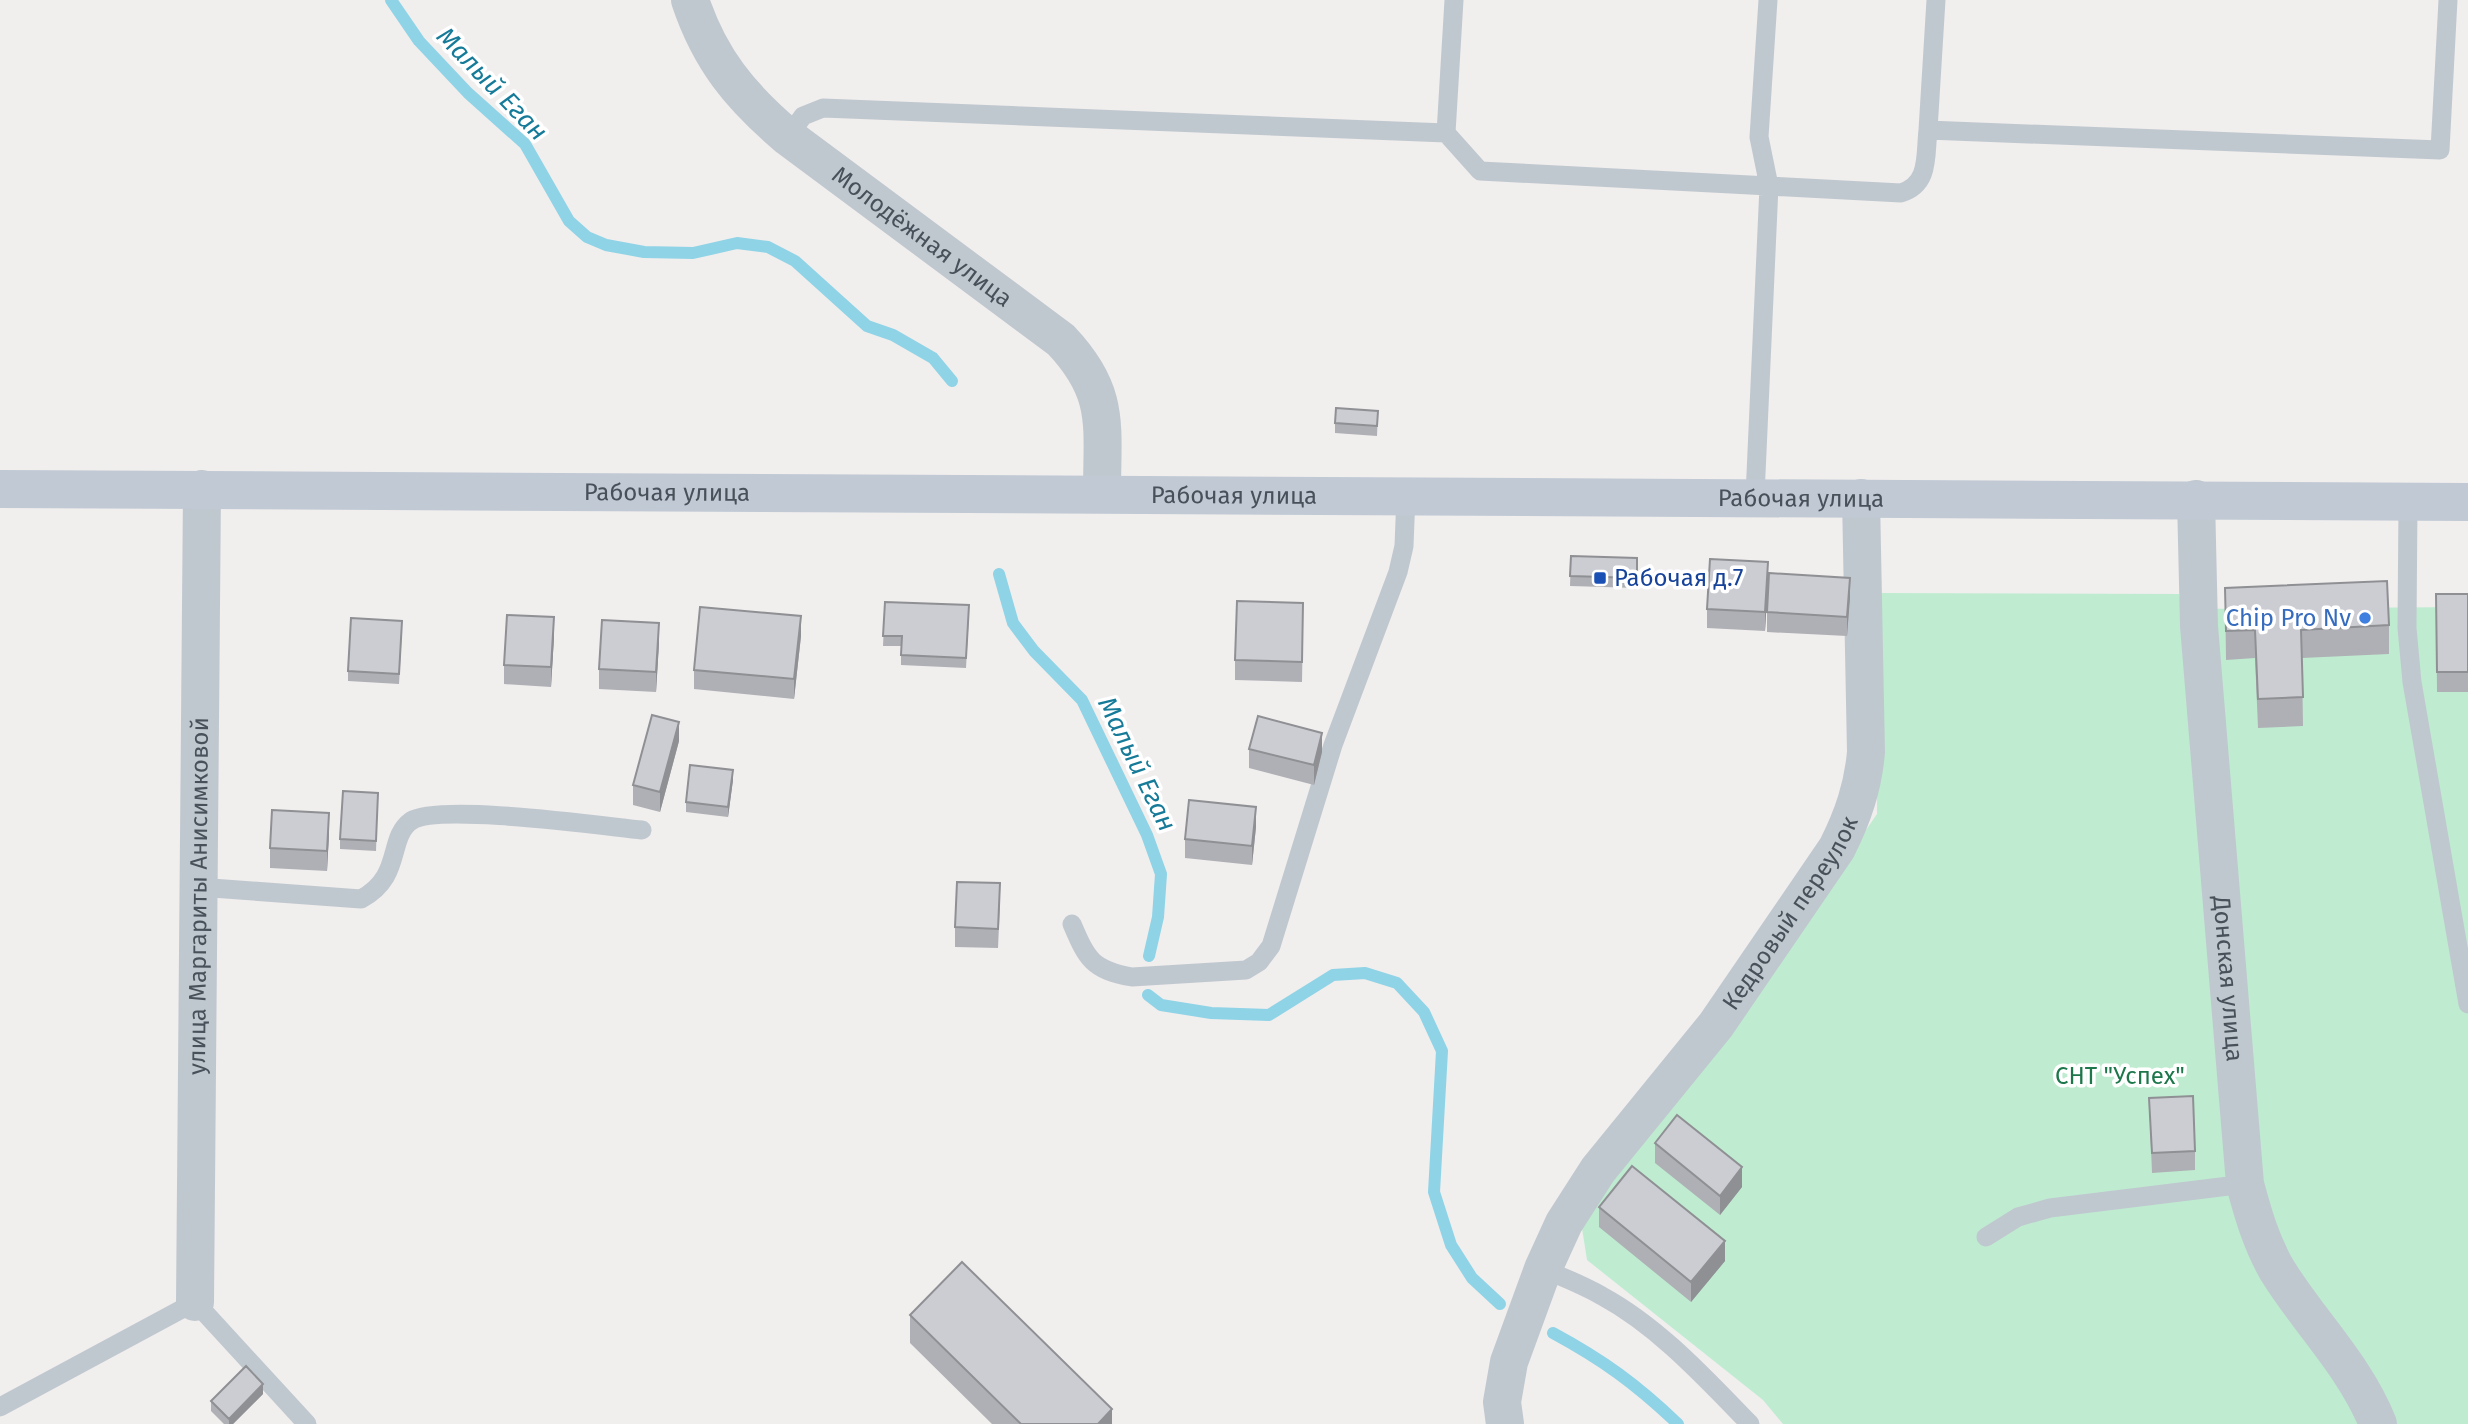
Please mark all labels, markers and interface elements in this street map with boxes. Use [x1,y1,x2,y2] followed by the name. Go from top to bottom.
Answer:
[430,21,554,147] water label: Малый Еган
[827,161,1018,313] street label: Молодёжная улица
[584,478,750,507] street label: Рабочая улица
[1151,481,1317,510] street label: Рабочая улица
[1718,484,1884,513] street label: Рабочая улица
[1614,564,1744,592] place label: Рабочая д.7
[1592,570,1608,586] marker: Рабочая д.7
[2226,604,2351,632] place label: Chip Pro Nv
[2357,610,2373,626] marker: Chip Pro Nv
[1091,692,1183,836] water label: Малый Еган
[183,717,214,1075] street label: улица Маргариты Анисимковой
[1716,811,1864,1015] street label: Кедровый переулок
[2207,894,2249,1063] street label: Донская улица
[2055,1062,2185,1090] park label: СНТ "Успех"

